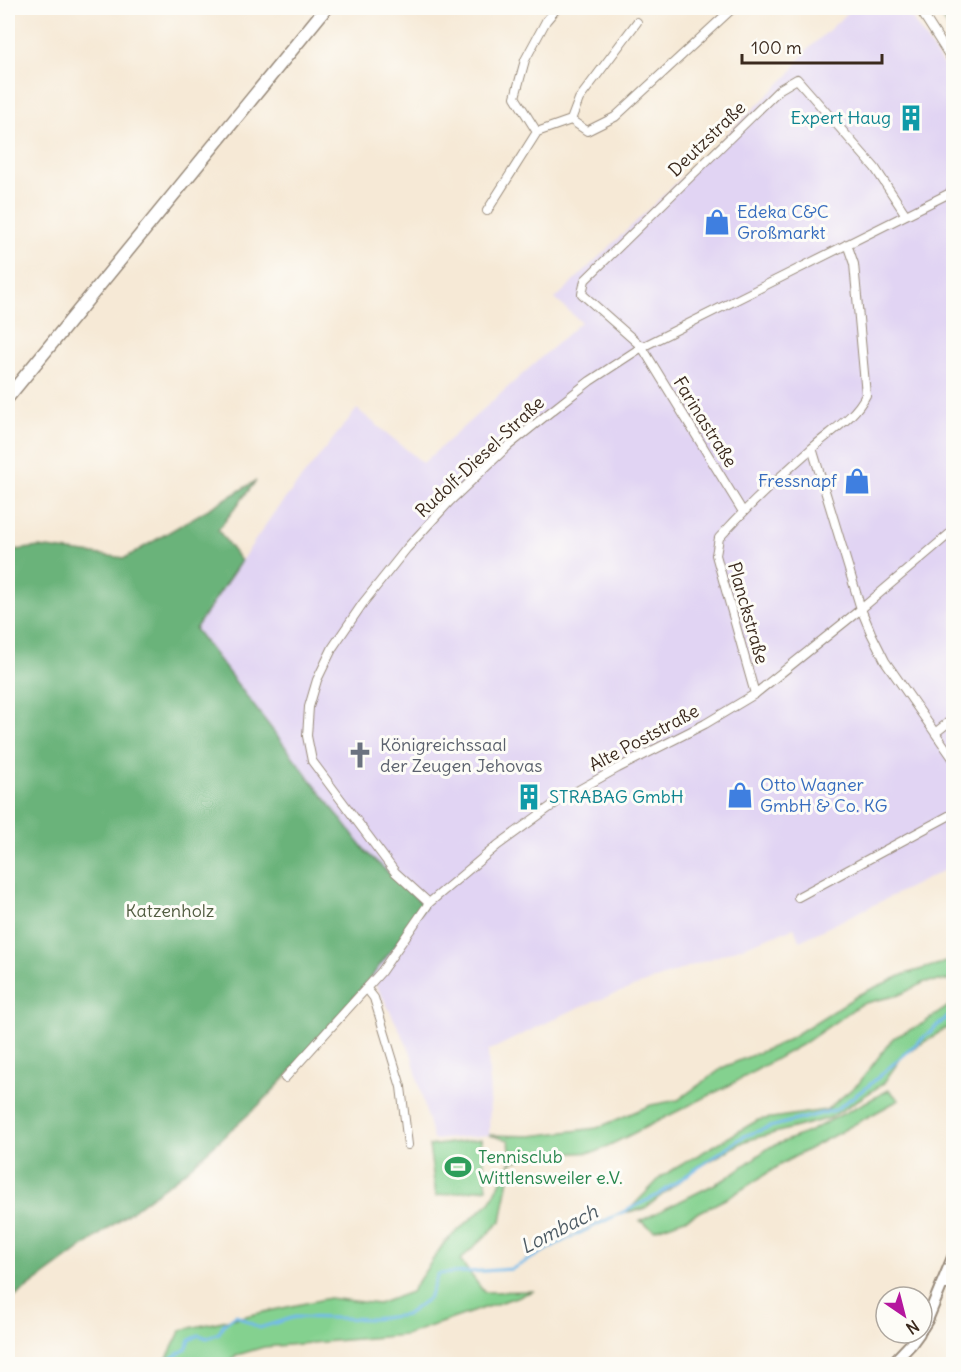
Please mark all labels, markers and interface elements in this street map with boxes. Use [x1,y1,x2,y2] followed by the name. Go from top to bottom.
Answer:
[742,27,882,65] scale bar
[751,36,802,59] text: 100 m
[663,96,750,181] street label: Deutzstraße
[896,103,926,133] building icon: Expert Haug
[790,106,891,129] place label: Expert Haug
[737,200,829,244] place label: Edeka C&C Großmarkt
[702,207,732,237] shop icon: Edeka C&C Großmarkt
[668,372,742,471] street label: Farinastraße
[410,391,549,522] street label: Rudolf-Diesel-Straße
[842,466,872,496] shop icon: Fressnapf
[758,469,838,492] place label: Fressnapf
[723,559,774,667] street label: Planckstraße
[585,699,703,776] street label: Alte Poststraße
[380,733,542,777] place label: Königreichssaal der Zeugen Jehovas
[345,740,375,770] church icon: Königreichssaal der Zeugen Jehovas
[760,773,887,817] place label: Otto Wagner GmbH & Co. KG
[725,780,755,810] shop icon: Otto Wagner GmbH & Co. KG
[514,782,544,812] building icon: STRABAG GmbH
[549,785,684,808] place label: STRABAG GmbH
[126,899,215,922] park label: Katzenholz
[478,1145,623,1189] place label: Tennisclub Wittlensweiler e.V.
[443,1152,473,1182] sports icon: Tennisclub Wittlensweiler e.V.
[516,1198,602,1259] water label: Lombach
[874,1285,934,1345] north arrow
[902,1316,923,1339] text: N

